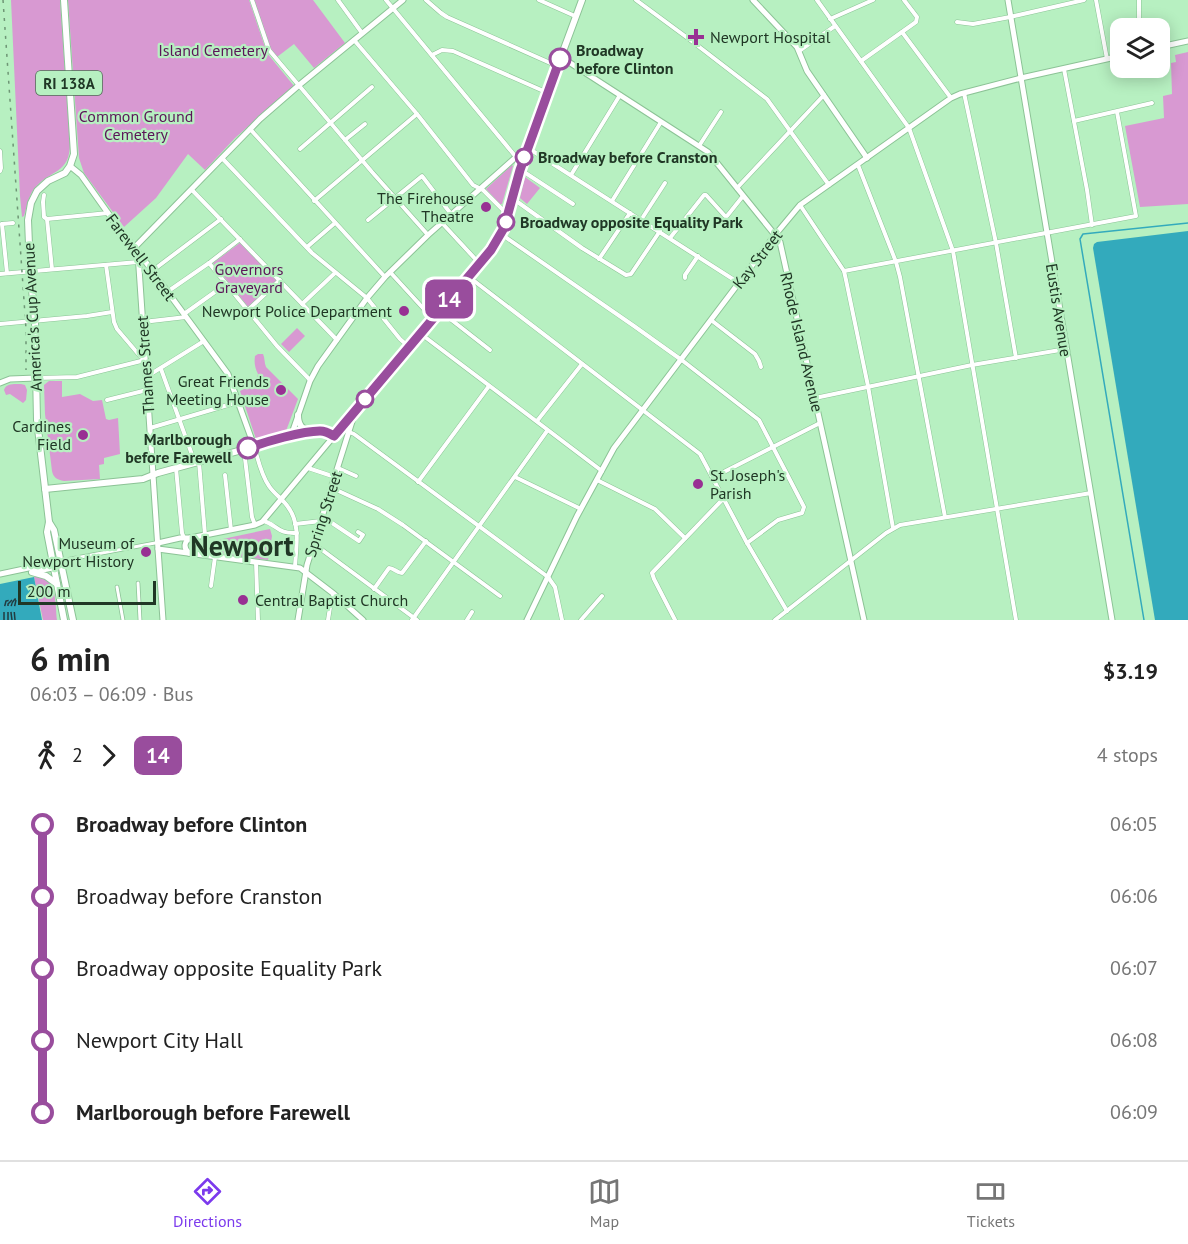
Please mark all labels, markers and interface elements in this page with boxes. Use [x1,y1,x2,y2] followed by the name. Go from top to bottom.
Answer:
[1110,18,1170,78] map controls
[1110,18,1170,78] button: layers
[710,27,831,47] place label: Newport Hospital
[687,28,705,46] marker: Newport Hospital
[158,40,268,60] park label: Island Cemetery
[576,40,673,78] place label: Broadway before Clinton
[549,48,571,70] marker: Broadway before Clinton
[36,71,102,95] road number: RI 138A
[79,106,193,144] park label: Common Ground Cemetery
[538,147,717,167] place label: Broadway before Cranston
[515,148,533,166] marker: Broadway before Cranston
[377,188,474,226] place label: The Firehouse Theatre
[479,200,493,214] marker: The Firehouse Theatre
[102,210,181,305] street label: Farewell Street
[520,212,743,232] place label: Broadway opposite Equality Park
[497,213,515,231] marker: Broadway opposite Equality Park
[728,225,787,292] street label: Kay Street
[18,242,46,392] street label: America's Cup Avenue
[215,259,284,297] park label: Governors Graveyard
[1042,262,1076,358] street label: Eustis Avenue
[776,270,828,414] street label: Rhode Island Avenue
[422,280,476,318] line badge: 14
[437,286,461,313] text: 14
[202,301,393,321] place label: Newport Police Department
[397,304,411,318] marker: Newport Police Department
[132,315,158,415] street label: Thames Street
[166,371,269,409] place label: Great Friends Meeting House
[274,383,288,397] marker: Great Friends Meeting House
[356,390,374,408] unlabelled marker
[12,416,71,454] place label: Cardines Field
[76,428,90,442] marker: Cardines Field
[125,429,232,467] place label: Marlborough before Farewell
[237,437,259,459] marker: Marlborough before Farewell
[710,465,786,503] place label: St. Joseph's Parish
[300,468,346,560] street label: Spring Street
[691,477,705,491] marker: St. Joseph's Parish
[190,527,294,564] district label: Newport
[22,533,135,571] place label: Museum of Newport History
[139,545,153,559] marker: Museum of Newport History
[18,578,156,606] scale bar
[27,581,70,601] text: 200 m
[255,590,408,610] place label: Central Baptist Church
[236,593,250,607] marker: Central Baptist Church
[30,637,111,680] text: 6 min
[1103,657,1158,685] text: $3.19
[30,681,194,707] text: 06:03 – 06:09 · Bus
[30,739,63,772] icon: walk
[92,739,125,772] icon: forward
[72,742,83,768] text: 2
[146,742,170,769] text: 14
[1097,742,1158,768] text: 4 stops
[76,810,307,838] text: Broadway before Clinton
[1110,811,1158,837] text: 06:05
[76,882,322,910] text: Broadway before Cranston
[1110,883,1158,909] text: 06:06
[76,954,382,982] text: Broadway opposite Equality Park
[1110,955,1158,981] text: 06:07
[76,1026,243,1054] text: Newport City Hall
[1110,1027,1158,1053] text: 06:08
[76,1098,350,1126] text: Marlborough before Farewell
[1110,1099,1158,1125] text: 06:09
[173,1175,242,1231] tab: Directions
[588,1175,621,1231] tab: Map
[967,1175,1015,1231] tab: Tickets

